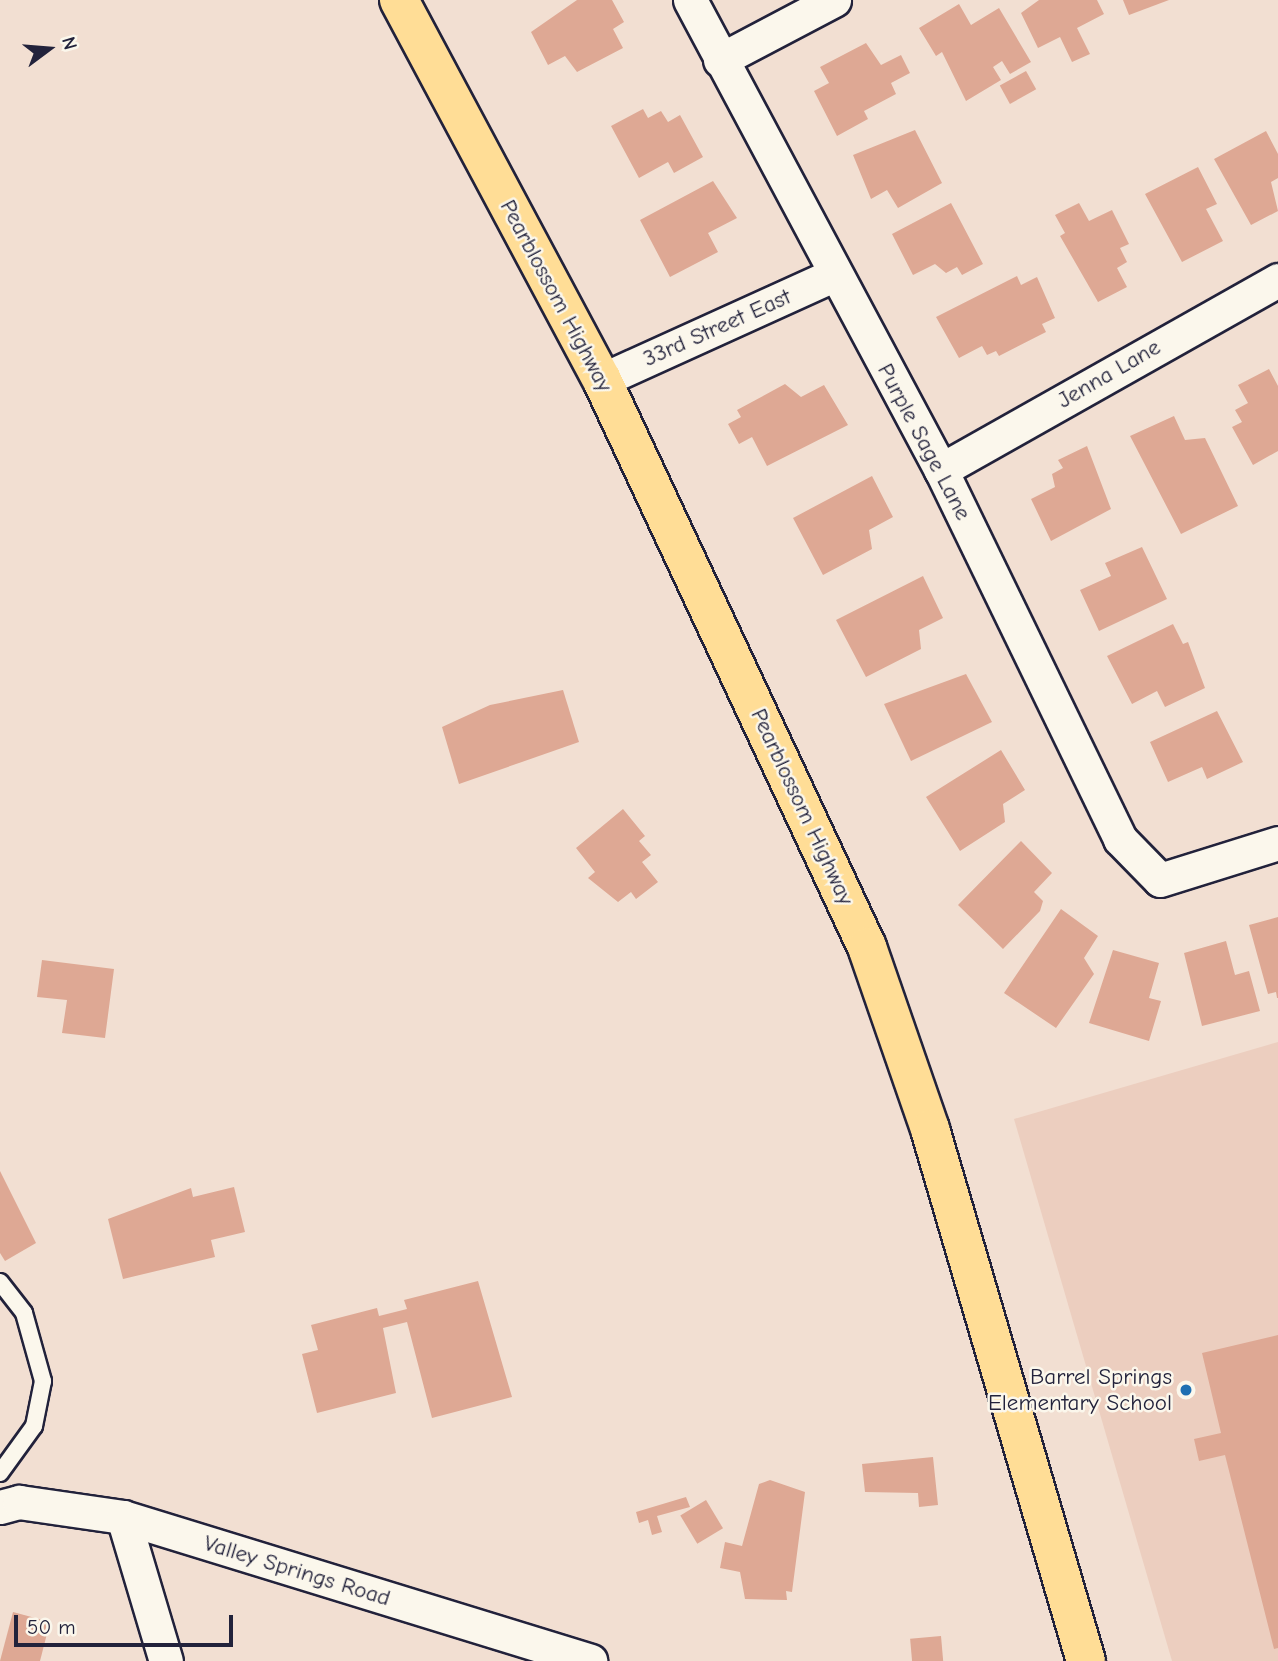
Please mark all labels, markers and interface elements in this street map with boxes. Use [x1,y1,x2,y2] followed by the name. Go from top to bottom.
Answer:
[14,14,84,84] north arrow
[57,34,81,52] text: N
[494,195,618,397] street label: Pearblossom Highway
[639,283,795,373] street label: 33rd Street East
[1053,333,1165,415] street label: Jenna Lane
[871,359,977,525] street label: Purple Sage Lane
[744,704,860,910] street label: Pearblossom Highway
[988,1363,1172,1417] place label: Barrel Springs Elementary School
[1178,1382,1194,1398] marker: Barrel Springs Elementary School
[200,1530,394,1612] street label: Valley Springs Road
[18,1602,236,1646] scale bar
[27,1615,76,1639] text: 50 m

